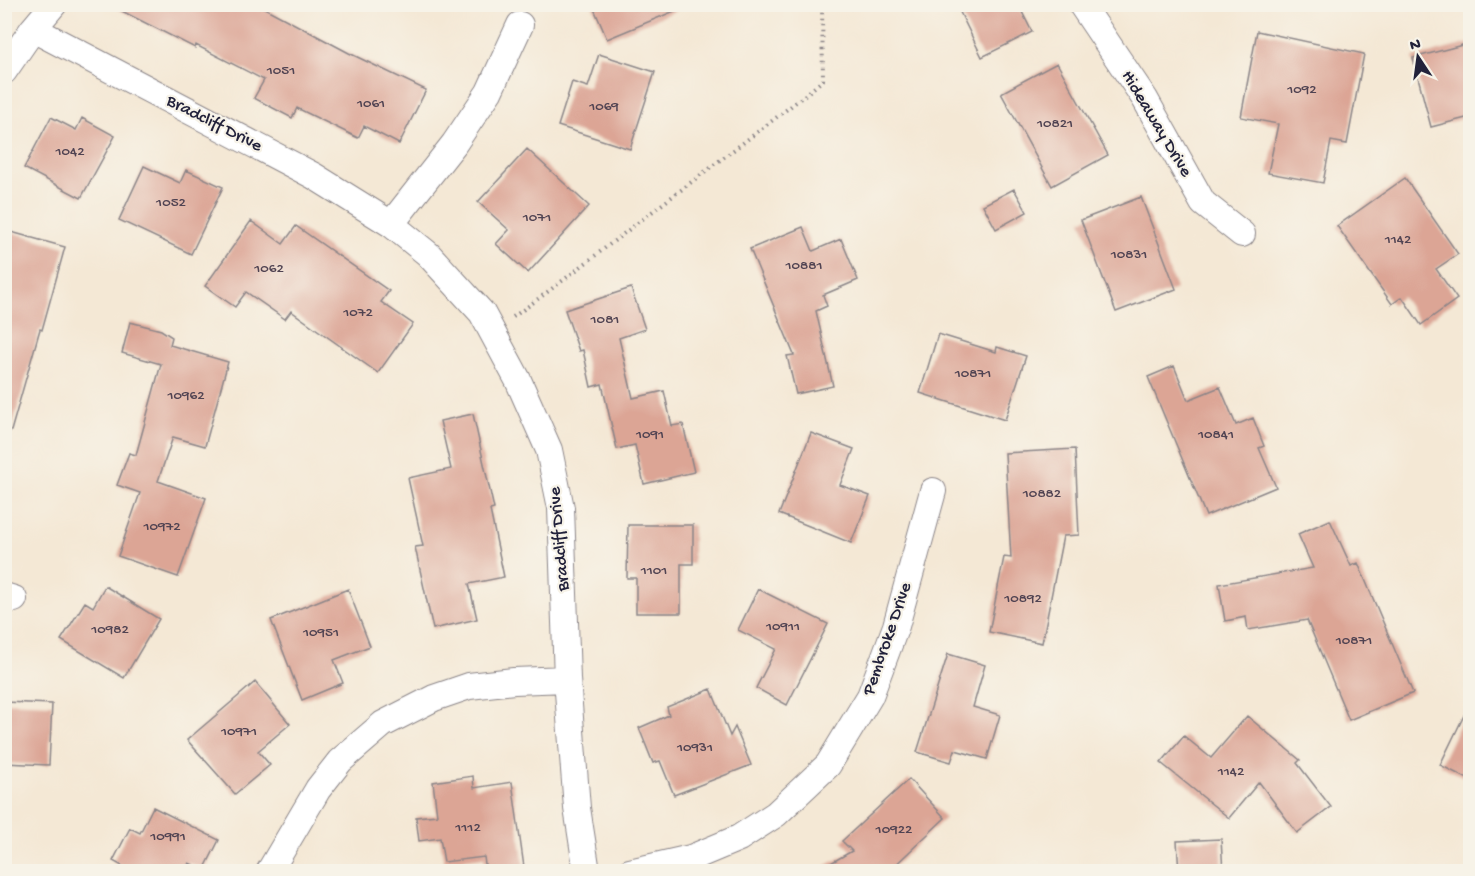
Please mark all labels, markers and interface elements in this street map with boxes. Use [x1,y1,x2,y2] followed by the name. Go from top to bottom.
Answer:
[1388,27,1448,87] north arrow
[1408,35,1423,56] text: N
[266,62,295,80] house number: 1051
[1116,67,1196,182] street label: Hideaway Drive
[1286,81,1317,99] house number: 1092
[162,90,266,157] street label: Bradcliff Drive
[356,95,385,113] house number: 1061
[588,98,619,116] house number: 1069
[1036,115,1073,133] house number: 10821
[54,143,85,161] house number: 1042
[155,194,186,212] house number: 1052
[522,209,551,227] house number: 1071
[1384,231,1411,249] house number: 1142
[1110,246,1147,264] house number: 10831
[784,257,823,275] house number: 10881
[253,260,284,278] house number: 1062
[342,304,373,322] house number: 1072
[590,311,619,329] house number: 1081
[954,365,991,383] house number: 10871
[166,387,205,405] house number: 10962
[635,426,664,444] house number: 1091
[1197,426,1234,444] house number: 10841
[545,485,575,593] street label: Bradcliff Drive
[1022,485,1061,503] house number: 10882
[142,518,181,536] house number: 10972
[640,562,667,580] house number: 1101
[859,579,917,699] street label: Pembroke Drive
[1003,590,1042,608] house number: 10892
[765,618,800,636] house number: 10911
[90,621,129,639] house number: 10982
[302,624,339,642] house number: 10951
[1335,632,1372,650] house number: 10871
[220,723,257,741] house number: 10971
[676,739,713,757] house number: 10931
[1217,763,1244,781] house number: 1142
[454,819,481,837] house number: 1112
[875,821,912,839] house number: 10922
[149,828,186,846] house number: 10991

